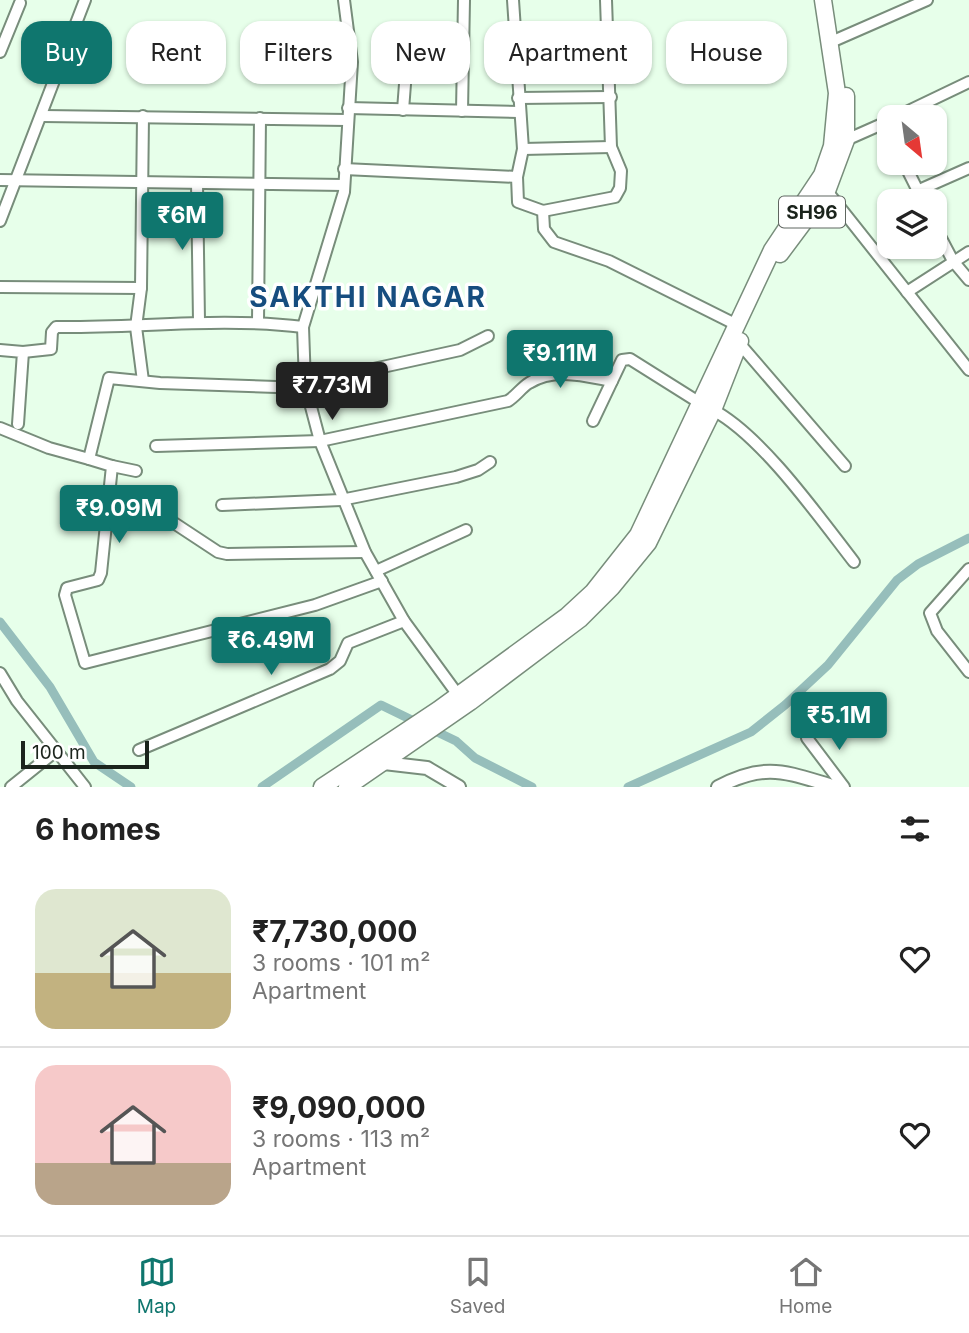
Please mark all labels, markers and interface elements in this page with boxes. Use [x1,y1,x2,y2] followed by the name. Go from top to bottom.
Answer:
[21,21,112,84] chip: Buy
[126,21,226,84] chip: Rent
[240,21,357,84] chip: Filters
[371,21,470,84] chip: New
[484,21,652,84] chip: Apartment
[666,21,787,84] chip: House
[877,105,947,175] north arrow
[877,105,947,259] map controls
[877,189,947,259] button: layers
[148,192,216,252] pin: ₹6M
[779,196,845,228] road number: SH96
[157,201,207,229] text: ₹6M
[249,280,487,314] district label: SAKTHI NAGAR
[503,330,617,390] pin: ₹9.11M
[523,339,597,367] text: ₹9.11M
[275,362,389,422] pin: ₹7.73M
[292,371,372,399] text: ₹7.73M
[62,486,176,545] pin: ₹9.09M
[76,494,162,522] text: ₹9.09M
[214,618,328,677] pin: ₹6.49M
[228,626,315,654] text: ₹6.49M
[790,692,888,752] pin: ₹5.1M
[807,701,871,729] text: ₹5.1M
[21,738,149,770] scale bar
[32,741,86,764] text: 100 m
[896,810,934,848] icon: filters
[35,811,161,847] text: 6 homes
[252,913,418,949] text: ₹7,730,000
[91,917,175,1001] icon: home
[896,940,934,978] icon: heart
[252,949,430,977] text: 3 rooms · 101 m²
[252,977,366,1005] text: Apartment
[252,1089,426,1125] text: ₹9,090,000
[91,1093,175,1177] icon: home
[896,1116,934,1154] icon: heart
[252,1125,430,1153] text: 3 rooms · 113 m²
[252,1153,366,1181] text: Apartment
[137,1253,176,1318] tab: Map
[450,1253,505,1318] tab: Saved
[779,1253,832,1318] tab: Home

